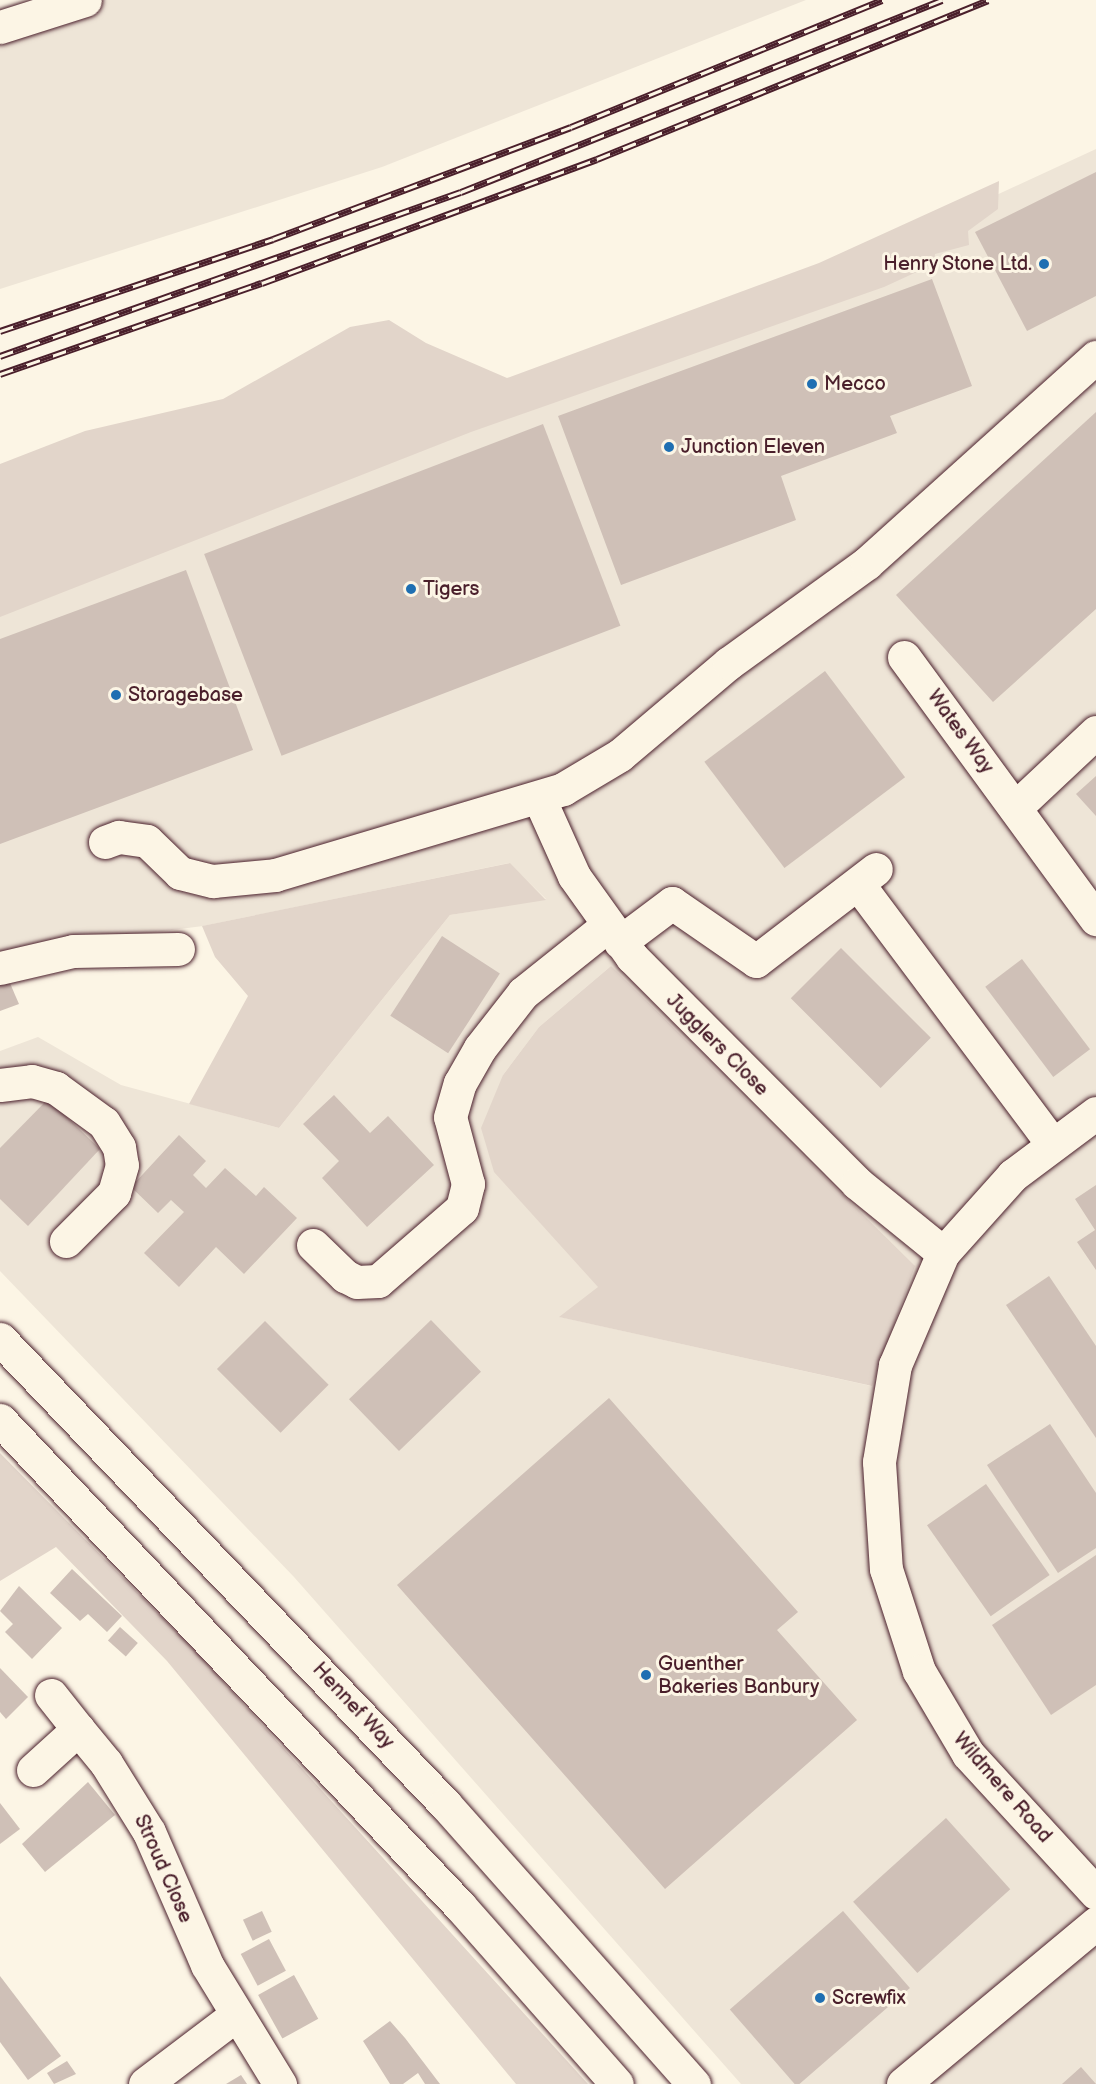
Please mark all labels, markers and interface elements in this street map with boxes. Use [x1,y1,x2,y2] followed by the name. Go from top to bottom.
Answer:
[882,252,1032,276] place label: Henry Stone Ltd.
[1037,257,1051,271] marker: Henry Stone Ltd.
[824,372,886,396] place label: Mecco
[805,377,819,391] marker: Mecco
[681,435,825,459] place label: Junction Eleven
[662,440,676,454] marker: Junction Eleven
[423,577,479,601] place label: Tigers
[404,582,418,596] marker: Tigers
[128,683,243,707] place label: Storagebase
[921,685,999,779] street label: Wates Way
[109,688,123,702] marker: Storagebase
[661,989,773,1101] street label: Jugglers Close
[658,1652,819,1699] place label: Guenther Bakeries Banbury
[307,1658,399,1754] street label: Hennef Way
[639,1668,653,1682] marker: Guenther Bakeries Banbury
[947,1728,1057,1848] street label: Wildmere Road
[128,1811,198,1927] street label: Stroud Close
[832,1986,906,2010] place label: Screwfix
[813,1991,827,2005] marker: Screwfix

